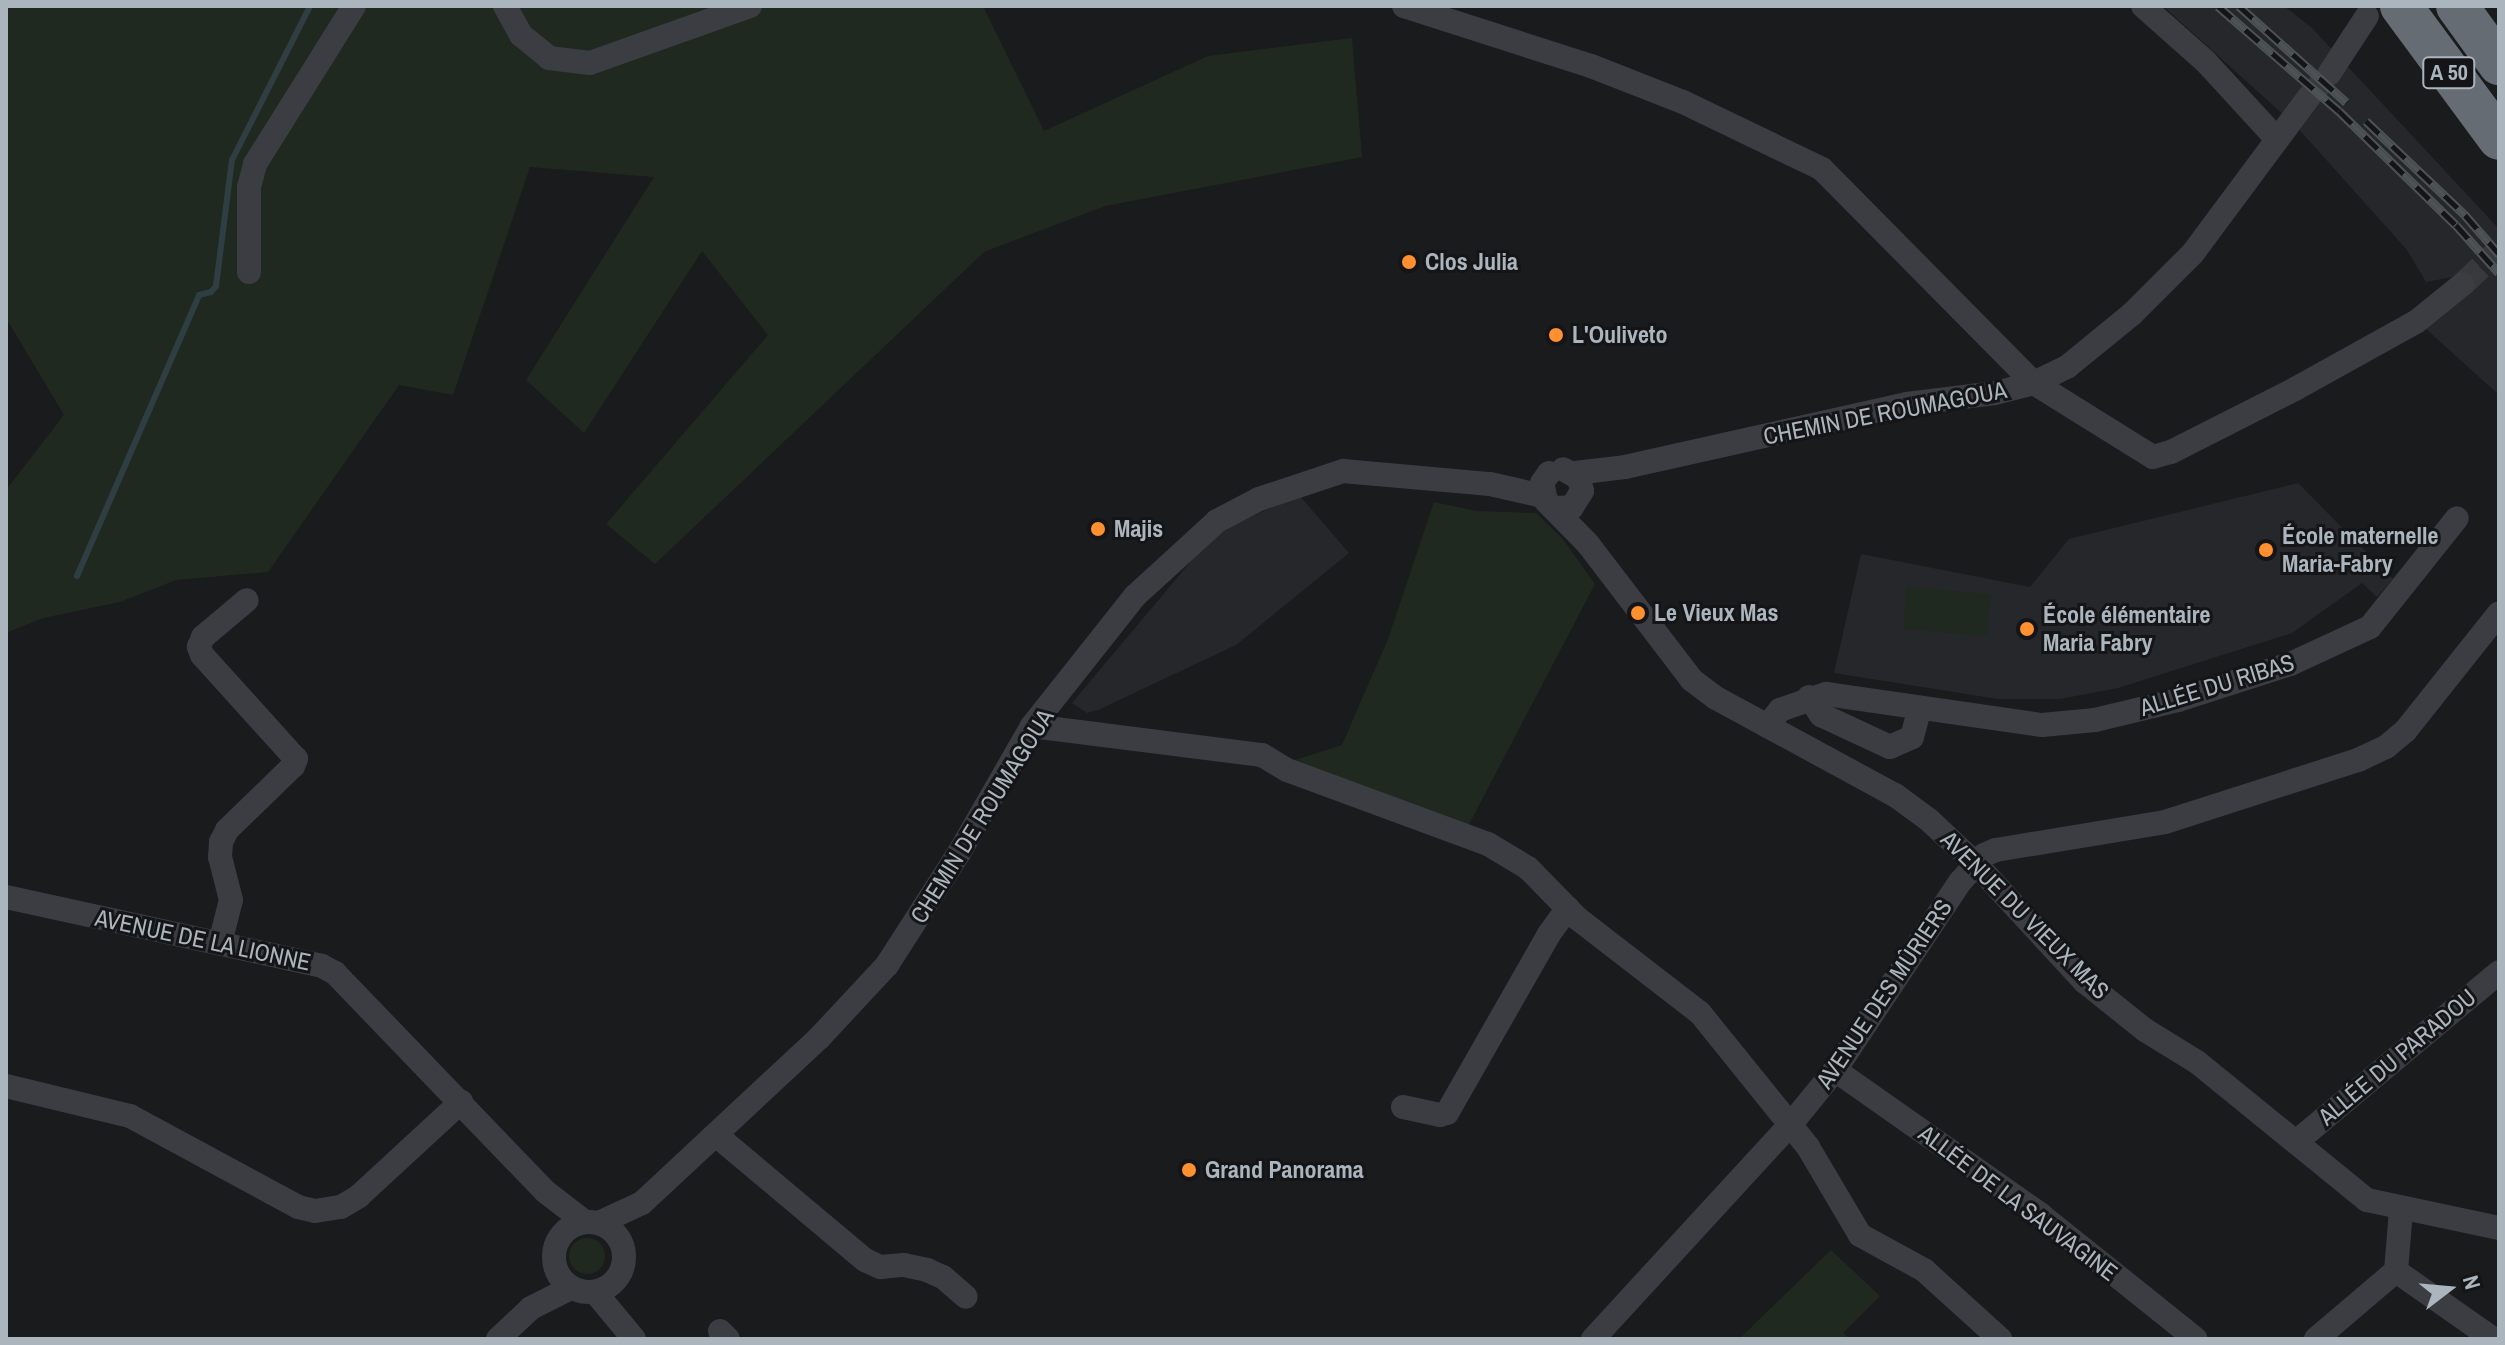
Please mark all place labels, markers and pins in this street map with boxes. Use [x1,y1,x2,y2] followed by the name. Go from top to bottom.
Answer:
[1425,248,1518,276] place label: Clos Julia
[1400,253,1418,271] marker: Clos Julia
[1572,321,1667,349] place label: L'Ouliveto
[1547,326,1565,344] marker: L'Ouliveto
[1114,515,1163,543] place label: Majis
[1089,520,1107,538] marker: Majis
[2282,522,2438,578] place label: École maternelle Maria-Fabry
[2257,541,2275,559] marker: École maternelle Maria-Fabry
[1654,599,1778,627] place label: Le Vieux Mas
[2043,601,2210,657] place label: École élémentaire Maria Fabry
[1629,604,1647,622] marker: Le Vieux Mas
[2018,620,2036,638] marker: École élémentaire Maria Fabry
[1205,1156,1364,1184] place label: Grand Panorama
[1180,1161,1198,1179] marker: Grand Panorama

